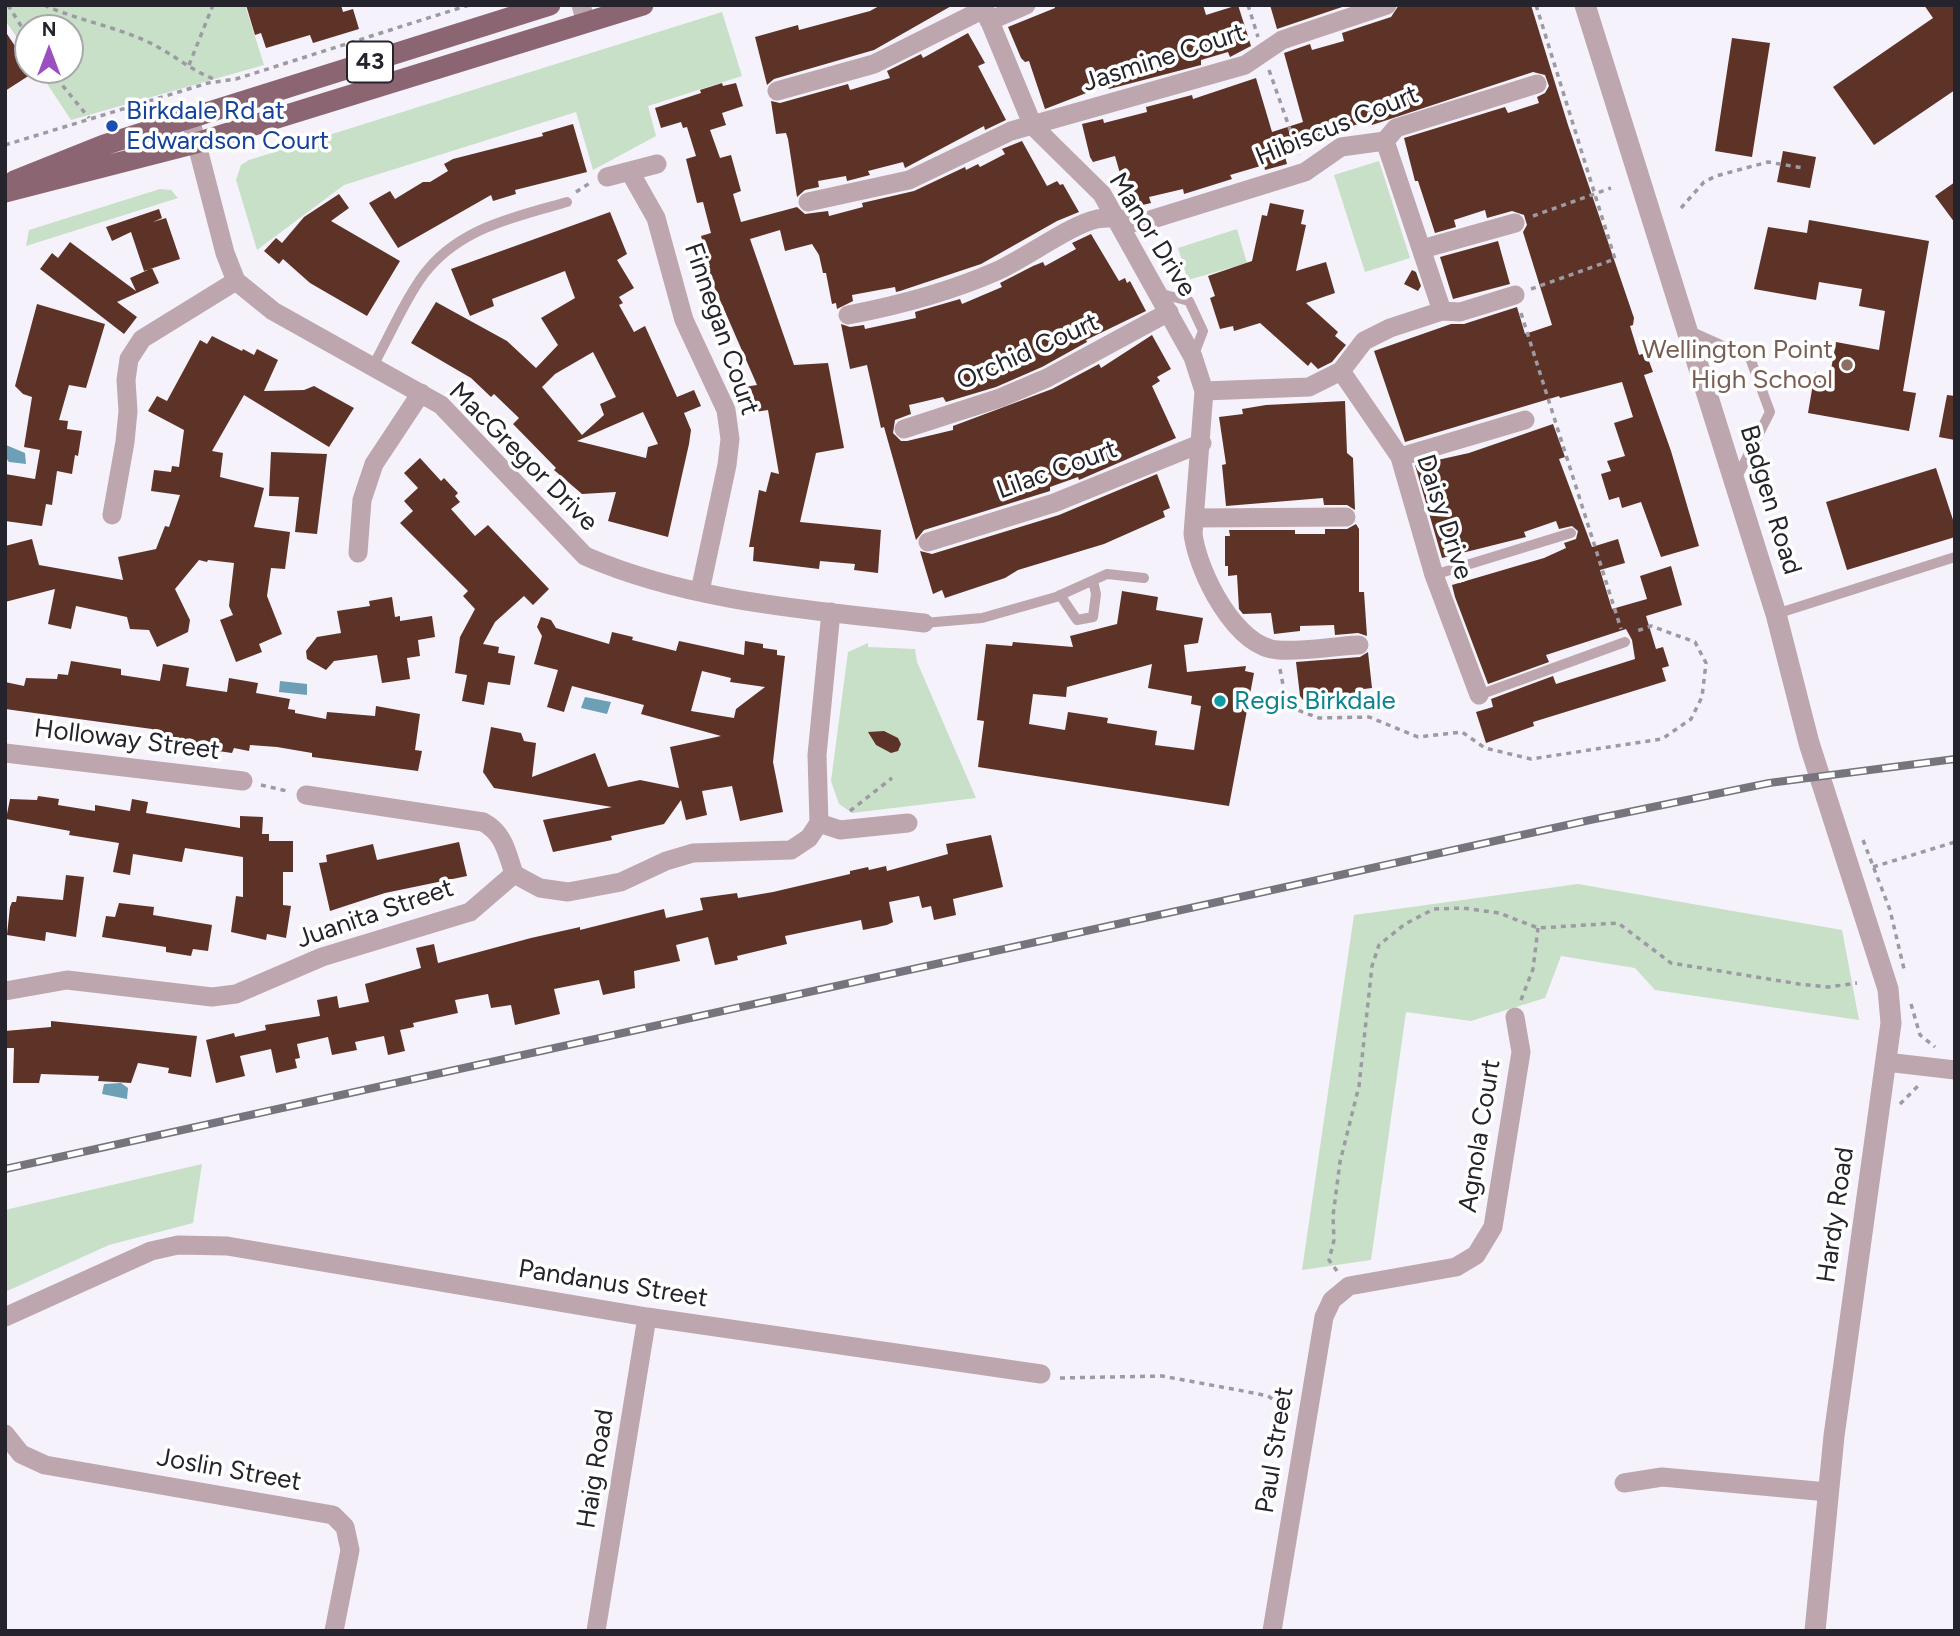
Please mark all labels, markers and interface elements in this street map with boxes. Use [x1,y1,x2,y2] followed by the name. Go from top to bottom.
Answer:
[14,14,84,84] north arrow
[1079,17,1249,99] street label: Jasmine Court
[42,18,56,41] text: N
[347,42,393,82] road number: 43
[1251,79,1423,173] street label: Hibiscus Court
[126,95,329,156] place label: Birkdale Rd at Edwardson Court
[104,118,120,134] marker: Birkdale Rd at Edwardson Court
[1102,167,1202,303] street label: Manor Drive
[677,239,765,419] street label: Finnegan Court
[952,307,1104,397] street label: Orchid Court
[1642,334,1833,396] place label: Wellington Point High School
[1839,357,1855,373] marker: Wellington Point High School
[442,376,604,538] street label: MacGregor Drive
[1732,422,1808,578] street label: Badgen Road
[992,434,1122,506] street label: Lilac Court
[1409,451,1479,583] street label: Daisy Drive
[1234,685,1396,717] place label: Regis Birkdale
[1212,693,1228,709] marker: Regis Birkdale
[32,713,222,767] street label: Holloway Street
[292,873,458,955] street label: Juanita Street
[1452,1057,1508,1215] street label: Agnola Court
[1811,1145,1861,1285] street label: Hardy Road
[516,1254,710,1314] street label: Pandanus Street
[1250,1385,1300,1515] street label: Paul Street
[571,1407,621,1531] street label: Haig Road
[154,1442,304,1498] street label: Joslin Street

